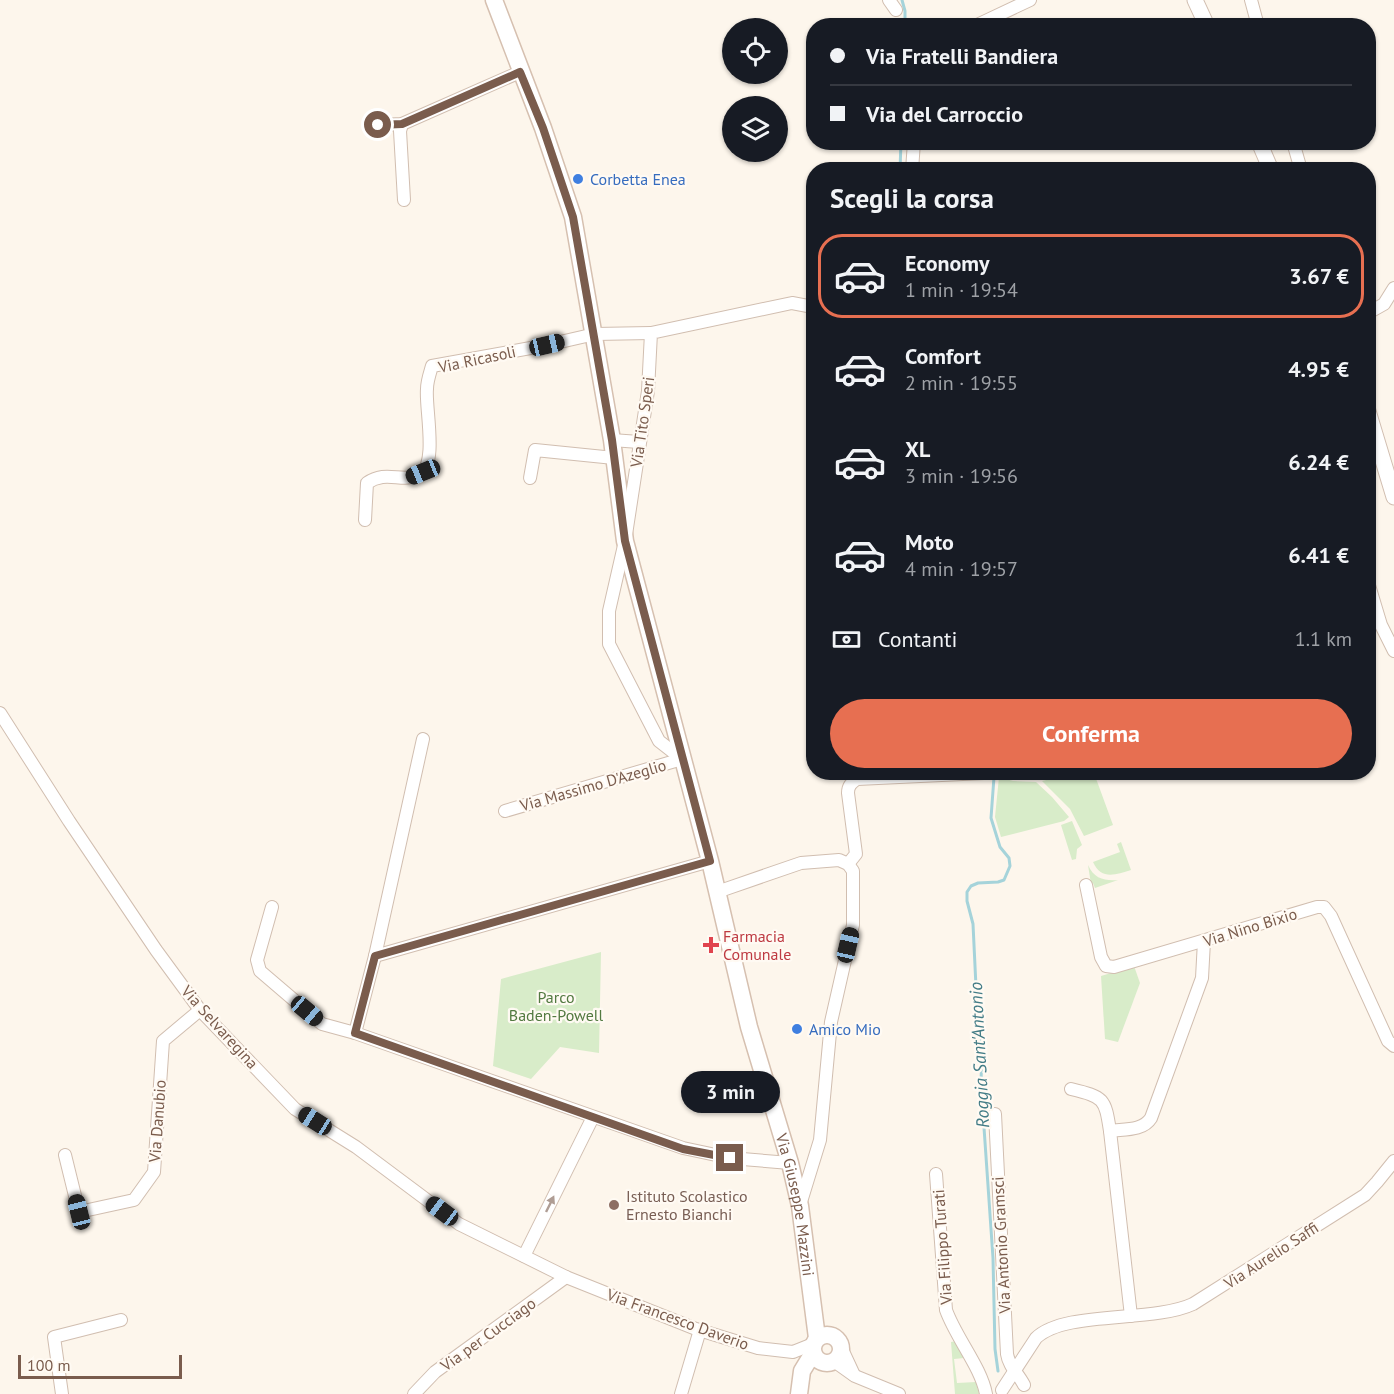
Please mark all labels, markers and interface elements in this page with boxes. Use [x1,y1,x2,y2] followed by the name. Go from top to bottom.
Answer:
[722,18,788,162] map controls
[722,18,788,84] button: locate
[866,42,1058,70] text: Via Fratelli Bandiera
[722,96,788,162] button: layers
[866,100,1023,128] text: Via del Carroccio
[364,111,391,138] route start
[590,169,686,189] place label: Corbetta Enea
[571,172,585,186] marker: Corbetta Enea
[830,181,994,215] text: Scegli la corsa
[833,249,887,303] icon: car
[905,249,989,277] text: Economy
[1289,262,1349,290] text: 3.67 €
[905,277,1018,303] text: 1 min · 19:54
[527,332,567,358] car
[435,341,518,377] street label: Via Ricasoli
[833,342,887,396] icon: car
[905,342,981,370] text: Comfort
[1288,355,1349,383] text: 4.95 €
[905,370,1018,396] text: 2 min · 19:55
[626,375,658,470] street label: Via Tito Speri
[833,435,887,489] icon: car
[905,435,930,463] text: XL
[1288,448,1349,476] text: 6.24 €
[403,457,443,487] car
[905,463,1018,489] text: 3 min · 19:56
[833,528,887,582] icon: car
[905,528,954,556] text: Moto
[1288,541,1349,569] text: 6.41 €
[905,556,1018,582] text: 4 min · 19:57
[830,623,863,656] icon: cash
[878,625,957,653] text: Contanti
[1295,626,1352,652] text: 1.1 km
[830,699,1352,768] button: Conferma
[517,755,668,816] street label: Via Massimo D'Azeglio
[1200,903,1299,951] street label: Via Nino Bixio
[835,925,861,965] car
[723,926,791,964] place label: Farmacia Comunale
[704,938,718,952] marker: Farmacia Comunale
[177,980,263,1073] street label: Via Selvaregina
[964,981,994,1129] water label: Roggia Sant'Antonio
[509,987,604,1025] park label: Parco Baden-Powell
[287,993,327,1029] car
[809,1019,881,1039] place label: Amico Mio
[790,1022,804,1036] marker: Amico Mio
[680,1071,780,1113] callout: 3 min
[144,1079,170,1164] street label: Via Danubio
[706,1079,755,1105] text: 3 min
[295,1104,335,1138] car
[771,1130,819,1277] street label: Via Giuseppe Mazzini
[716,1144,743,1171] route end
[987,1176,1015,1315] street label: Via Antonio Gramsci
[626,1186,748,1224] place label: Istituto Scolastico Ernesto Bianchi
[928,1189,956,1306] street label: Via Filippo Turati
[66,1192,92,1232] car
[422,1193,462,1229] car
[545,1195,555,1212] one-way arrow
[607,1198,621,1212] marker: Istituto Scolastico Ernesto Bianchi
[1219,1217,1322,1294] street label: Via Aurelio Saffi
[603,1284,752,1354] street label: Via Francesco Daverio
[436,1293,540,1376] street label: Via per Cucciago
[18,1352,182,1380] scale bar
[27,1355,70,1375] text: 100 m

